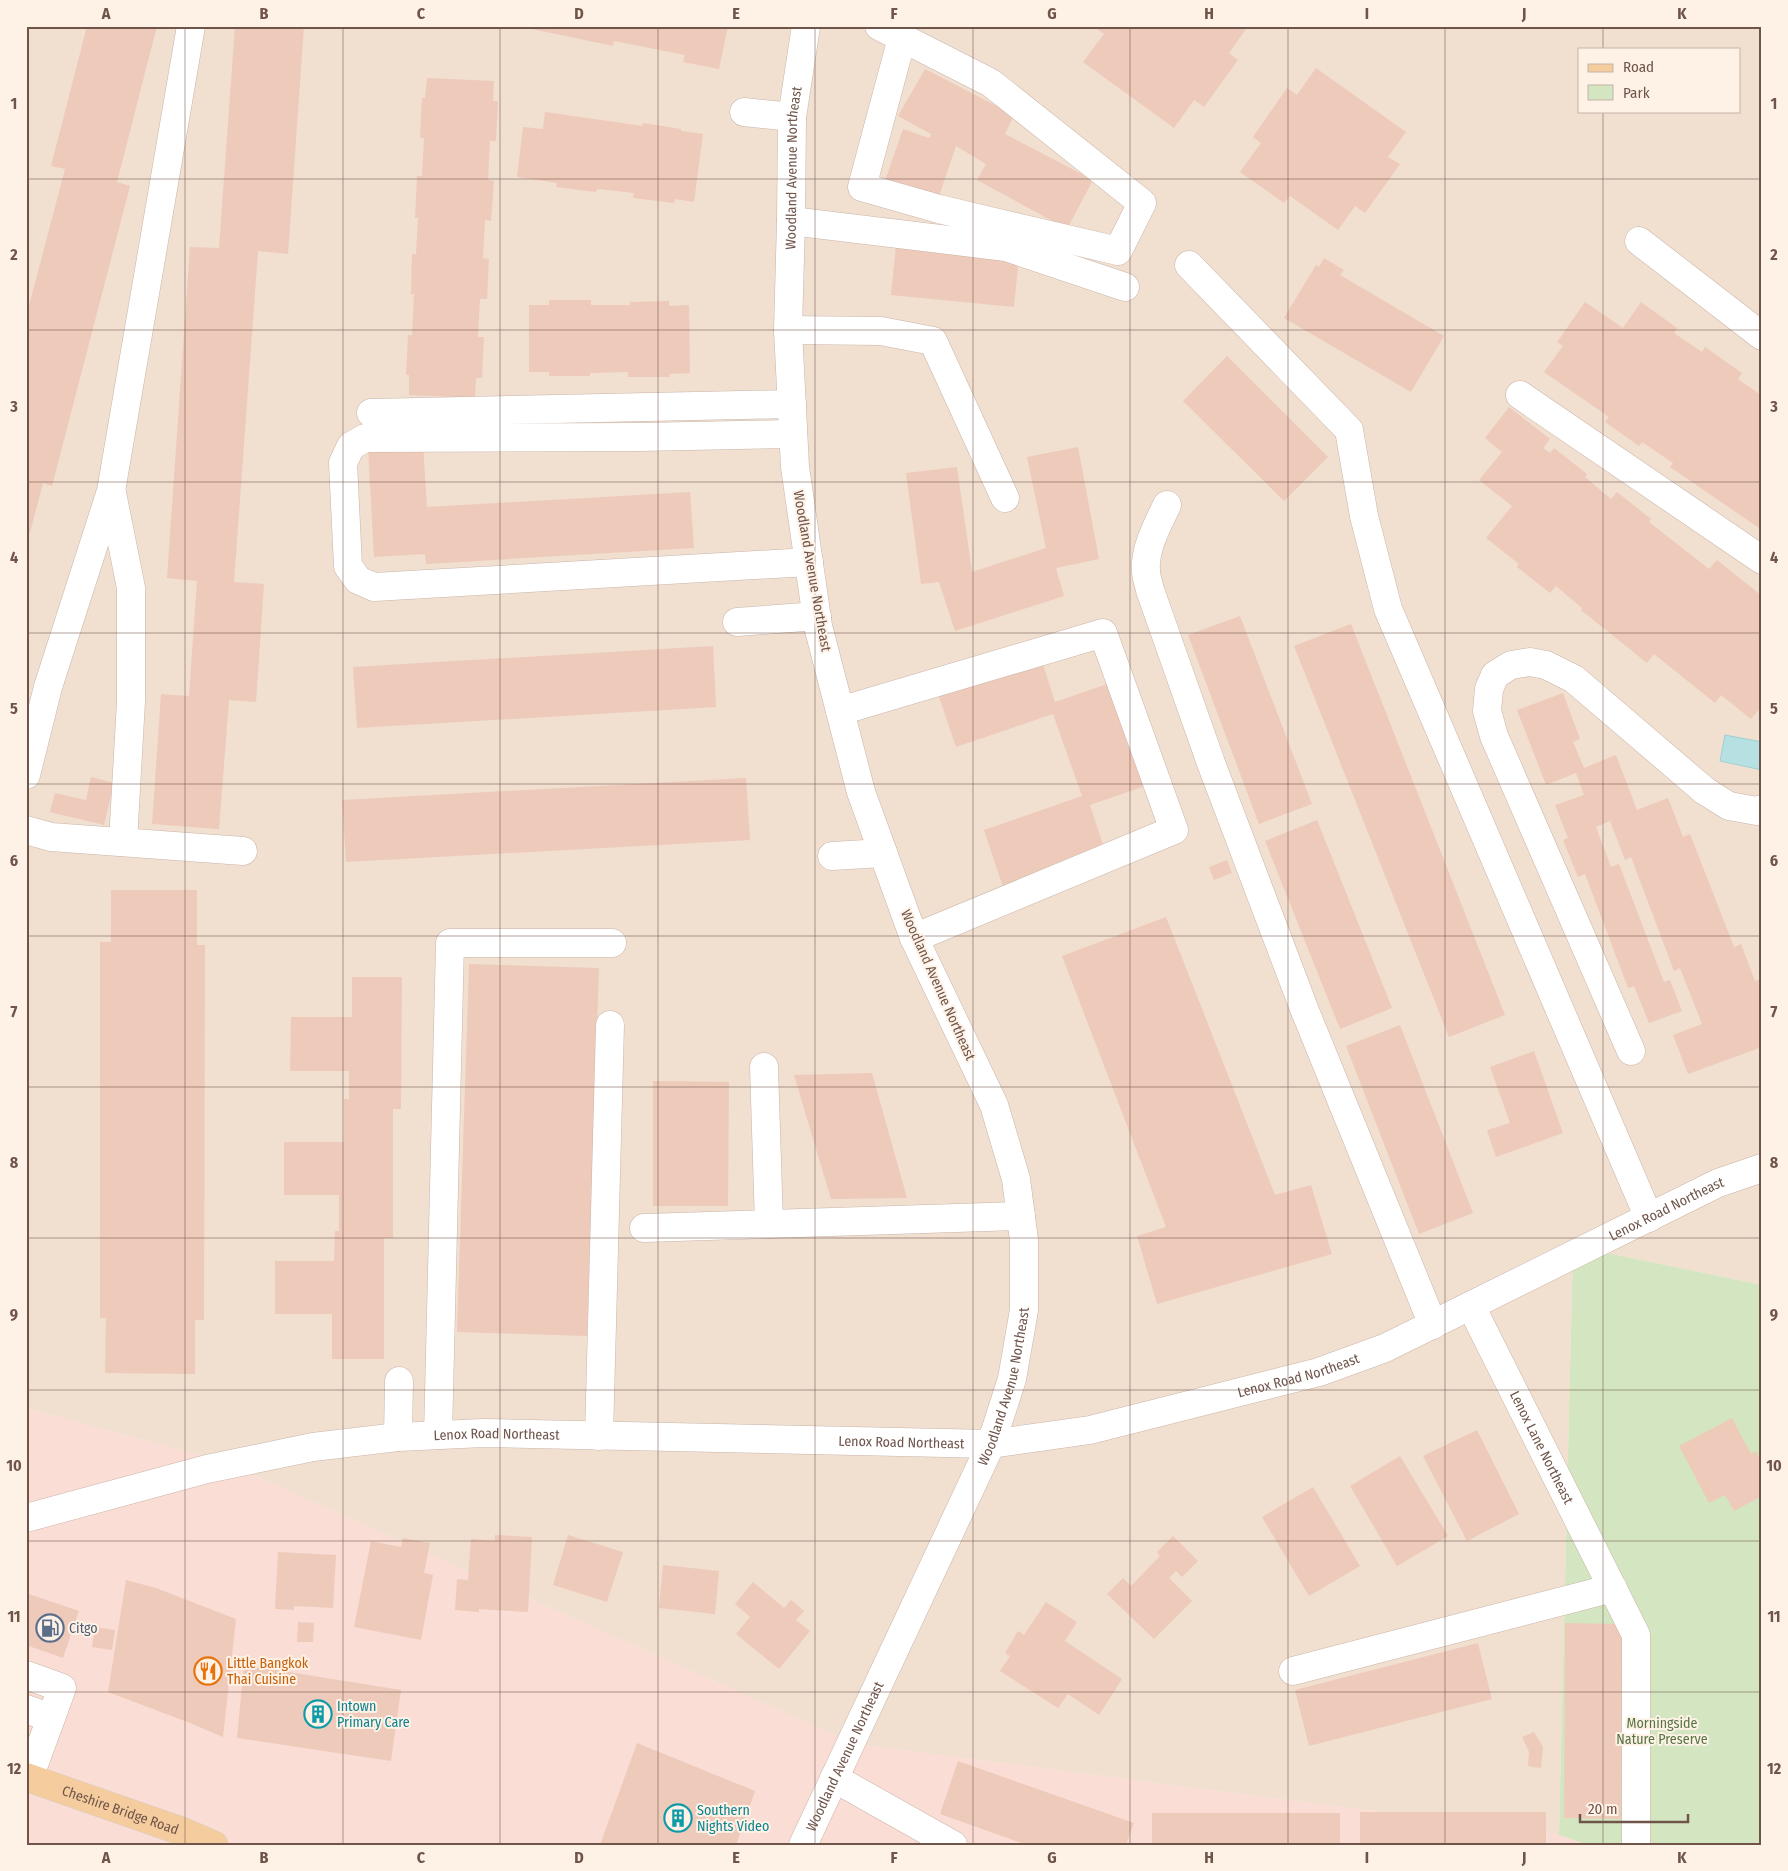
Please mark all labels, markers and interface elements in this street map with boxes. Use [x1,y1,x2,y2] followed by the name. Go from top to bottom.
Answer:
[101,4,111,23] text: A
[260,4,269,23] text: B
[417,4,426,23] text: C
[574,4,584,23] text: D
[732,4,740,23] text: E
[890,4,898,23] text: F
[1047,4,1057,23] text: G
[1204,4,1214,23] text: H
[1365,4,1369,23] text: I
[1521,4,1526,23] text: J
[1677,4,1687,23] text: K
[1578,48,1740,112] legend
[1623,58,1654,76] text: Road
[1623,84,1650,102] text: Park
[782,85,805,250] street label: Woodland Avenue Northeast
[11,94,17,113] text: 1
[1771,94,1777,113] text: 1
[9,245,18,264] text: 2
[1769,245,1778,264] text: 2
[9,397,18,416] text: 3
[1769,397,1778,416] text: 3
[789,489,835,653] street label: Woodland Avenue Northeast
[10,548,18,567] text: 4
[1770,548,1778,567] text: 4
[10,699,18,718] text: 5
[1770,699,1778,718] text: 5
[10,851,18,870] text: 6
[1770,851,1778,870] text: 6
[897,907,979,1063] street label: Woodland Avenue Northeast
[11,1002,18,1021] text: 7
[1771,1002,1778,1021] text: 7
[10,1153,19,1172] text: 8
[1770,1153,1779,1172] text: 8
[1606,1173,1726,1244] street label: Lenox Road Northeast
[10,1305,18,1324] text: 9
[1770,1305,1778,1324] text: 9
[974,1307,1033,1468] street label: Woodland Avenue Northeast
[1236,1349,1362,1401] street label: Lenox Road Northeast
[1506,1388,1577,1507] street label: Lenox Lane Northeast
[433,1424,560,1444] street label: Lenox Road Northeast
[838,1432,965,1452] street label: Lenox Road Northeast
[6,1456,22,1475] text: 10
[1766,1456,1782,1475] text: 10
[7,1607,21,1626] text: 11
[1767,1607,1781,1626] text: 11
[35,1613,65,1643] fuel station icon: Citgo
[69,1620,98,1637] place label: Citgo
[227,1655,309,1688] place label: Little Bangkok Thai Cuisine
[193,1656,223,1686] restaurant icon: Little Bangkok Thai Cuisine
[802,1678,887,1834] street label: Woodland Avenue Northeast
[337,1698,410,1731] place label: Intown Primary Care
[303,1699,333,1729] building icon: Intown Primary Care
[1616,1715,1708,1748] park label: Morningside Nature Preserve
[7,1759,22,1778] text: 12
[1767,1759,1782,1778] text: 12
[60,1782,181,1838] street label: Cheshire Bridge Road
[1580,1791,1688,1823] scale bar
[1588,1800,1618,1818] text: 20 m
[697,1802,769,1835] place label: Southern Nights Video
[663,1803,693,1833] building icon: Southern Nights Video
[101,1848,111,1867] text: A
[260,1848,269,1867] text: B
[417,1848,426,1867] text: C
[574,1848,584,1867] text: D
[732,1848,740,1867] text: E
[890,1848,898,1867] text: F
[1047,1848,1057,1867] text: G
[1204,1848,1214,1867] text: H
[1365,1848,1369,1867] text: I
[1521,1848,1526,1867] text: J
[1677,1848,1687,1867] text: K

